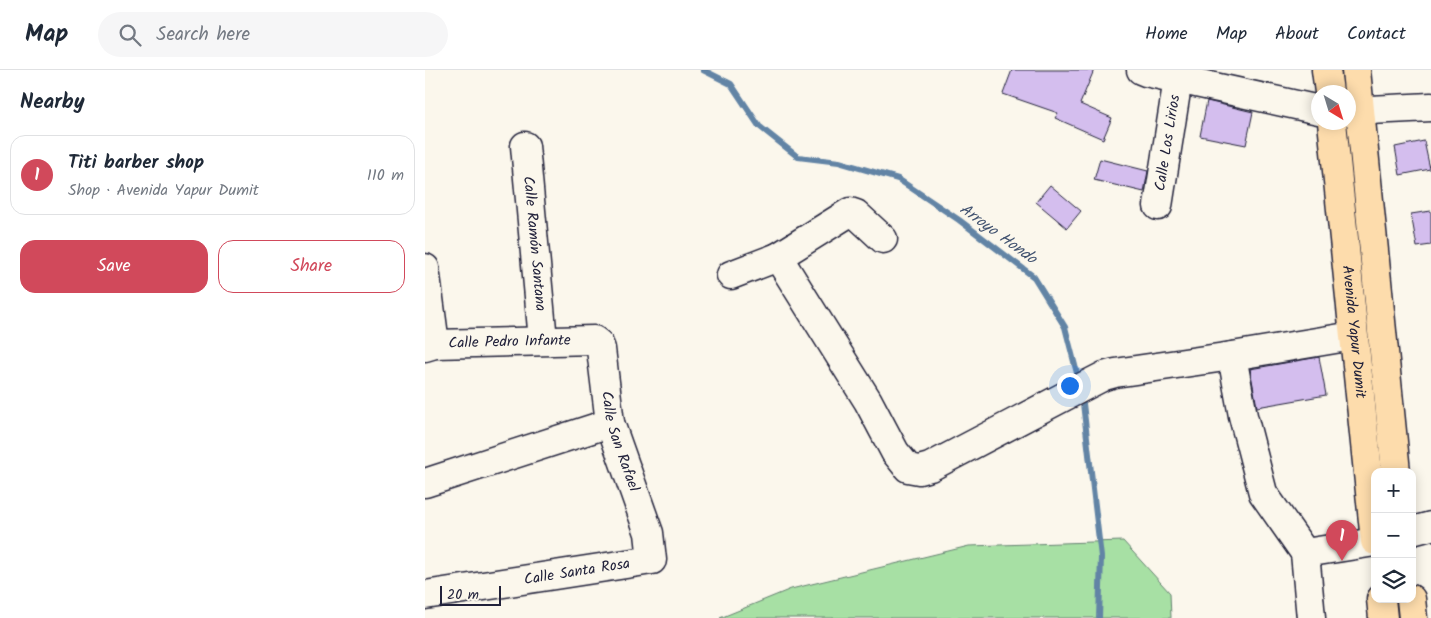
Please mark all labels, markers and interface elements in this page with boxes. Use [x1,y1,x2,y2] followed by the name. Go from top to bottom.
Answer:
[98,12,448,57] search box
[25,15,68,54] text: Map
[156,20,250,50] text: Search here
[1145,20,1188,49] text: Home
[1216,20,1247,49] text: Map
[1275,20,1319,49] text: About
[1347,20,1406,49] text: Contact
[116,21,144,49] icon: search
[1311,85,1356,130] north arrow
[20,86,85,119] text: Nearby
[1149,92,1187,193] street label: Calle Los Lirios
[68,148,204,178] text: Titi barber shop
[35,163,39,188] text: 1
[367,163,404,188] text: 110 m
[516,175,552,312] street label: Calle Ramón Santana
[68,178,259,203] text: Shop · Avenida Yapur Dumit
[954,197,1043,272] water label: Arroyo Hondo
[20,240,208,293] button: Save
[218,240,405,293] button: Share
[1335,264,1372,400] street label: Avenida Yapur Dumit
[448,329,571,356] street label: Calle Pedro Infante
[1057,373,1083,399] your location
[594,390,646,495] street label: Calle San Rafael
[1371,468,1416,603] map controls
[1371,468,1416,513] button: +
[1371,513,1416,558] button: −
[1326,520,1358,561] pin: 1
[522,552,632,592] street label: Calle Santa Rosa
[1371,558,1416,603] button: layers
[440,583,501,606] scale bar
[447,584,479,606] text: 20 m

